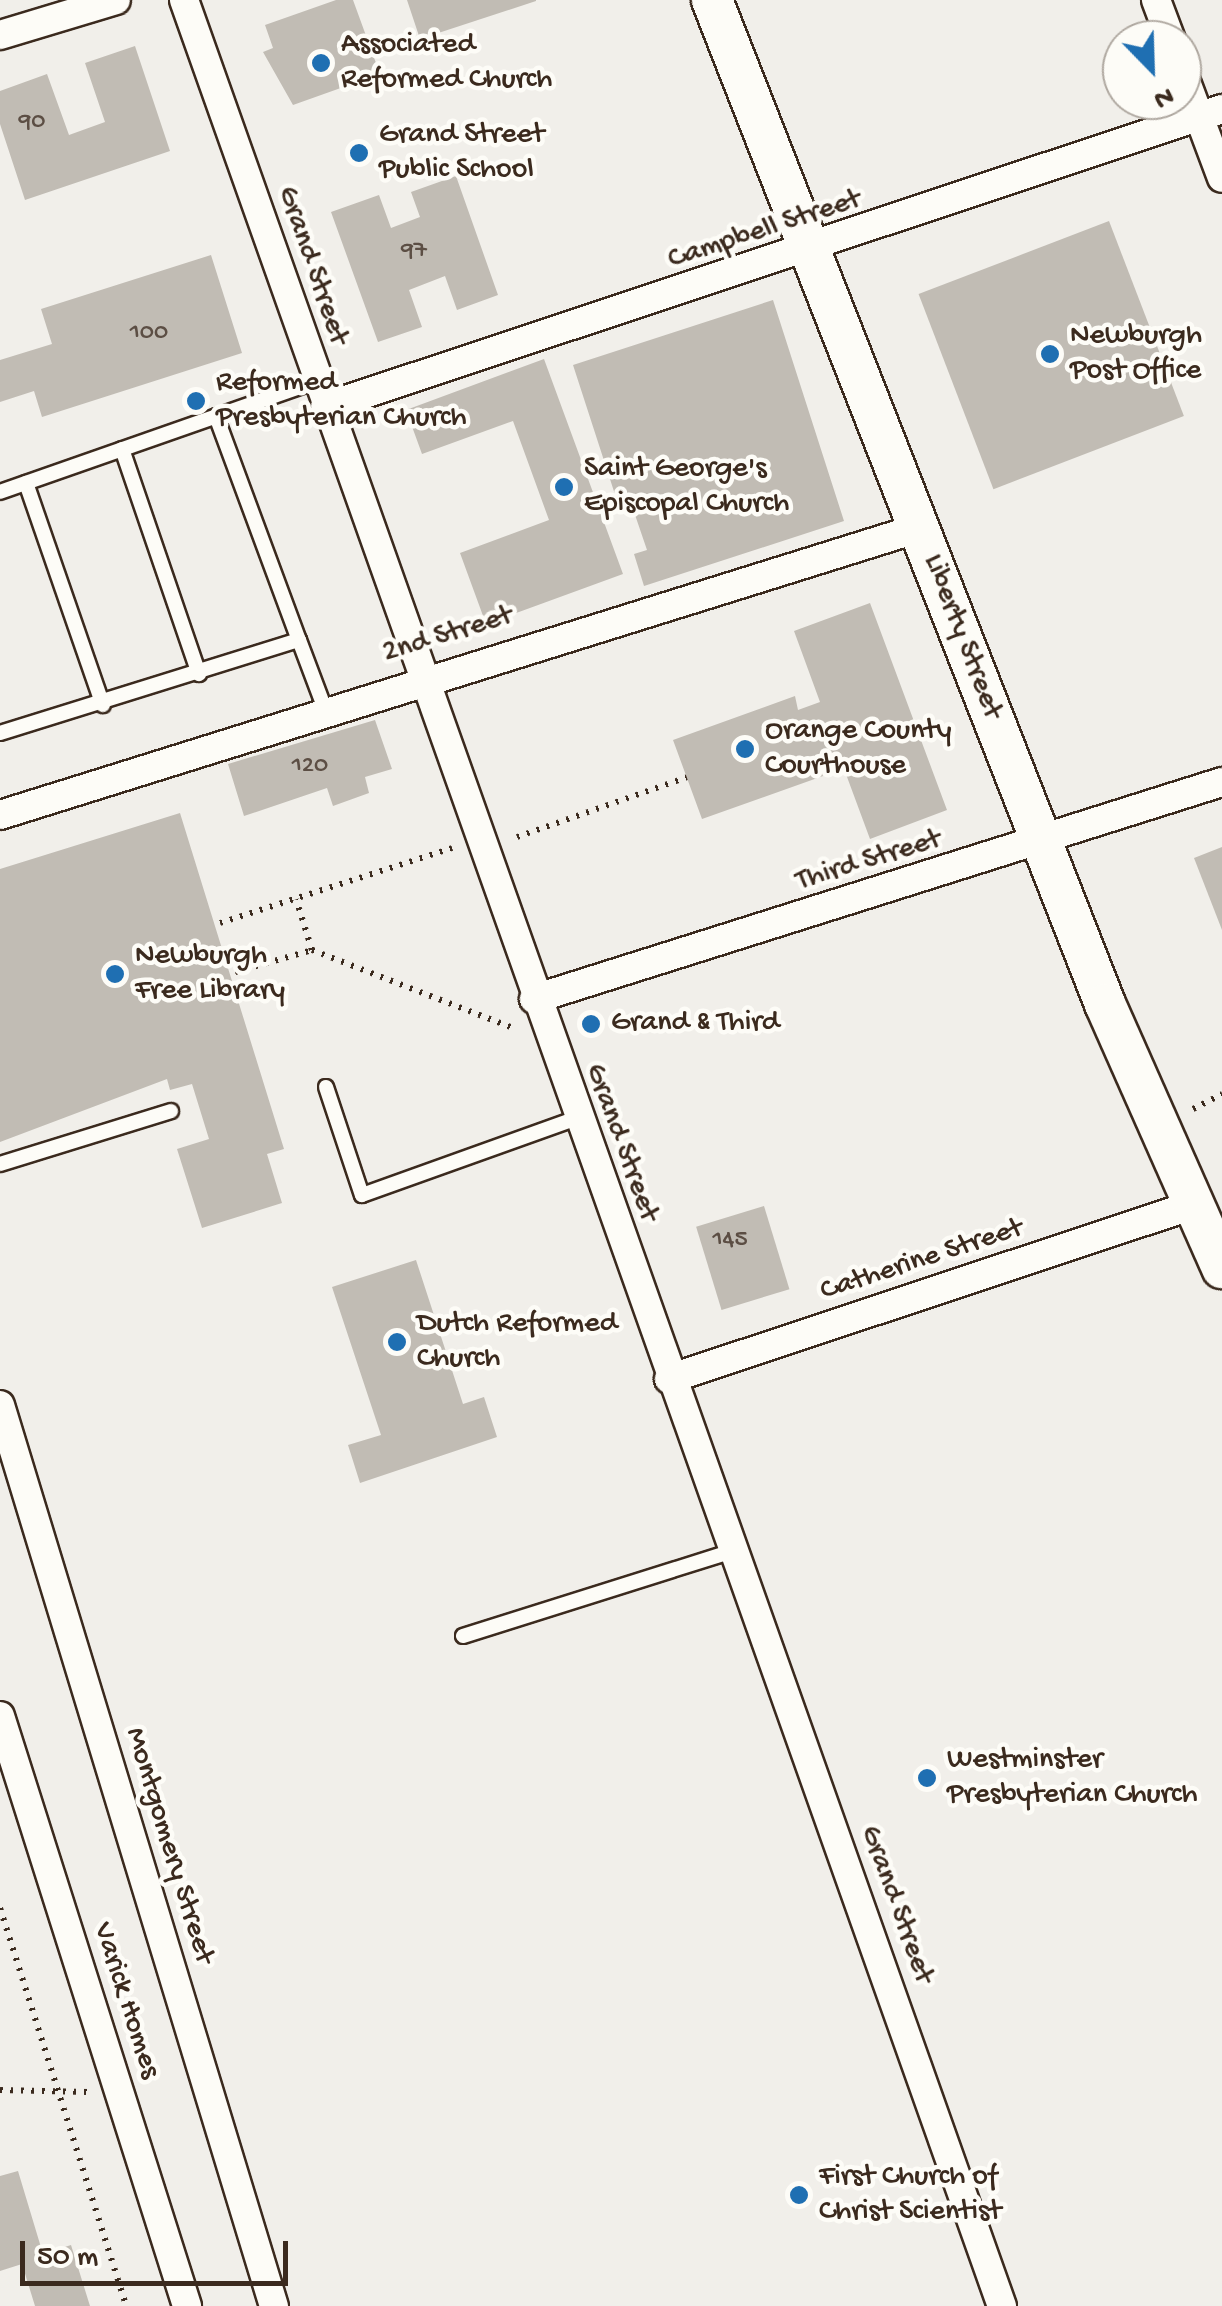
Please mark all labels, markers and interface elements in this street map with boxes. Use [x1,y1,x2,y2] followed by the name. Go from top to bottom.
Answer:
[1102,20,1202,120] north arrow
[341,28,552,98] place label: Associated Reformed Church
[310,52,332,74] marker: Associated Reformed Church
[1148,77,1178,115] text: N
[19,108,45,138] house number: 90
[379,118,544,188] place label: Grand Street Public School
[348,142,370,164] marker: Grand Street Public School
[267,182,355,350] street label: Grand Street
[664,183,866,279] street label: Campbell Street
[401,237,427,267] house number: 97
[130,319,168,349] house number: 100
[1070,319,1202,390] place label: Newburgh Post Office
[1039,343,1061,365] marker: Newburgh Post Office
[216,366,467,436] place label: Reformed Presbyterian Church
[185,390,207,412] marker: Reformed Presbyterian Church
[584,452,789,522] place label: Saint George's Episcopal Church
[553,476,575,498] marker: Saint George's Episcopal Church
[913,550,1009,724] street label: Liberty Street
[379,599,517,673] street label: 2nd Street
[765,714,951,784] place label: Orange County Courthouse
[734,738,756,760] marker: Orange County Courthouse
[292,752,328,782] house number: 120
[792,823,946,901] street label: Third Street
[135,939,285,1010] place label: Newburgh Free Library
[104,963,126,985] marker: Newburgh Free Library
[611,1006,779,1042] place label: Grand & Third
[580,1013,602,1035] marker: Grand & Third
[575,1059,665,1227] street label: Grand Street
[816,1211,1028,1311] street label: Catherine Street
[712,1226,748,1256] house number: 145
[417,1307,617,1378] place label: Dutch Reformed Church
[386,1331,408,1353] marker: Dutch Reformed Church
[115,1724,221,1968] street label: Montgomery Street
[947,1743,1198,1814] place label: Westminster Presbyterian Church
[916,1767,938,1789] marker: Westminster Presbyterian Church
[850,1821,940,1989] street label: Grand Street
[83,1919,167,2083] street label: Varick Homes
[819,2160,1001,2230] place label: First Church of Christ Scientist
[788,2184,810,2206] marker: First Church of Christ Scientist
[25,2221,292,2283] scale bar
[37,2241,98,2276] text: 50 m

